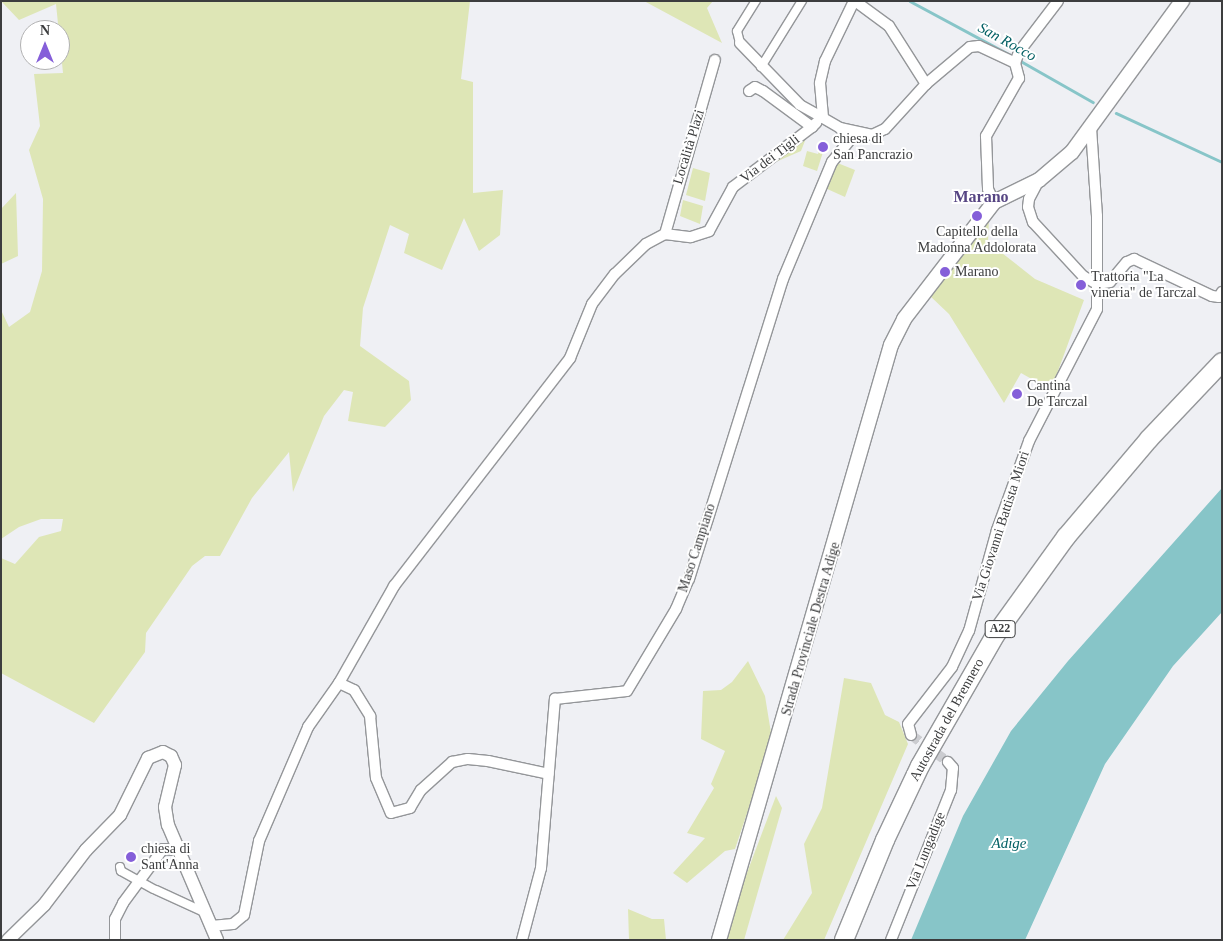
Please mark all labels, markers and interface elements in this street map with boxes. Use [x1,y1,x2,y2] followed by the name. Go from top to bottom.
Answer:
[975,19,1039,65] water label: San Rocco
[20,20,70,70] north arrow
[40,23,50,38] text: N
[670,108,708,186] street label: Località Plazi
[737,131,803,187] street label: Via dei Tigli
[833,131,913,164] place label: chiesa di San Pancrazio
[817,141,829,153] marker: chiesa di San Pancrazio
[953,187,1009,207] district label: Marano
[971,210,983,222] marker: Capitello della Madonna Addolorata
[917,224,1037,256] place label: Capitello della Madonna Addolorata
[955,264,999,280] place label: Marano
[939,266,951,278] marker: Marano
[1091,269,1197,302] place label: Trattoria "La vineria" de Tarczal
[1075,279,1087,291] marker: Trattoria "La vineria" de Tarczal
[1027,378,1088,411] place label: Cantina De Tarczal
[1011,388,1023,400] marker: Cantina De Tarczal
[969,449,1033,603] street label: Via Giovanni Battista Miori
[675,502,719,594] street label: Maso Campiano
[778,540,844,718] street label: Strada Provinciale Destra Adige
[984,620,1016,638] road number: A22
[906,656,988,784] street label: Autostrada del Brennero
[903,809,949,893] street label: Via Lungadige
[992,835,1026,853] water label: Adige
[141,841,199,874] place label: chiesa di Sant'Anna
[125,851,137,863] marker: chiesa di Sant'Anna

